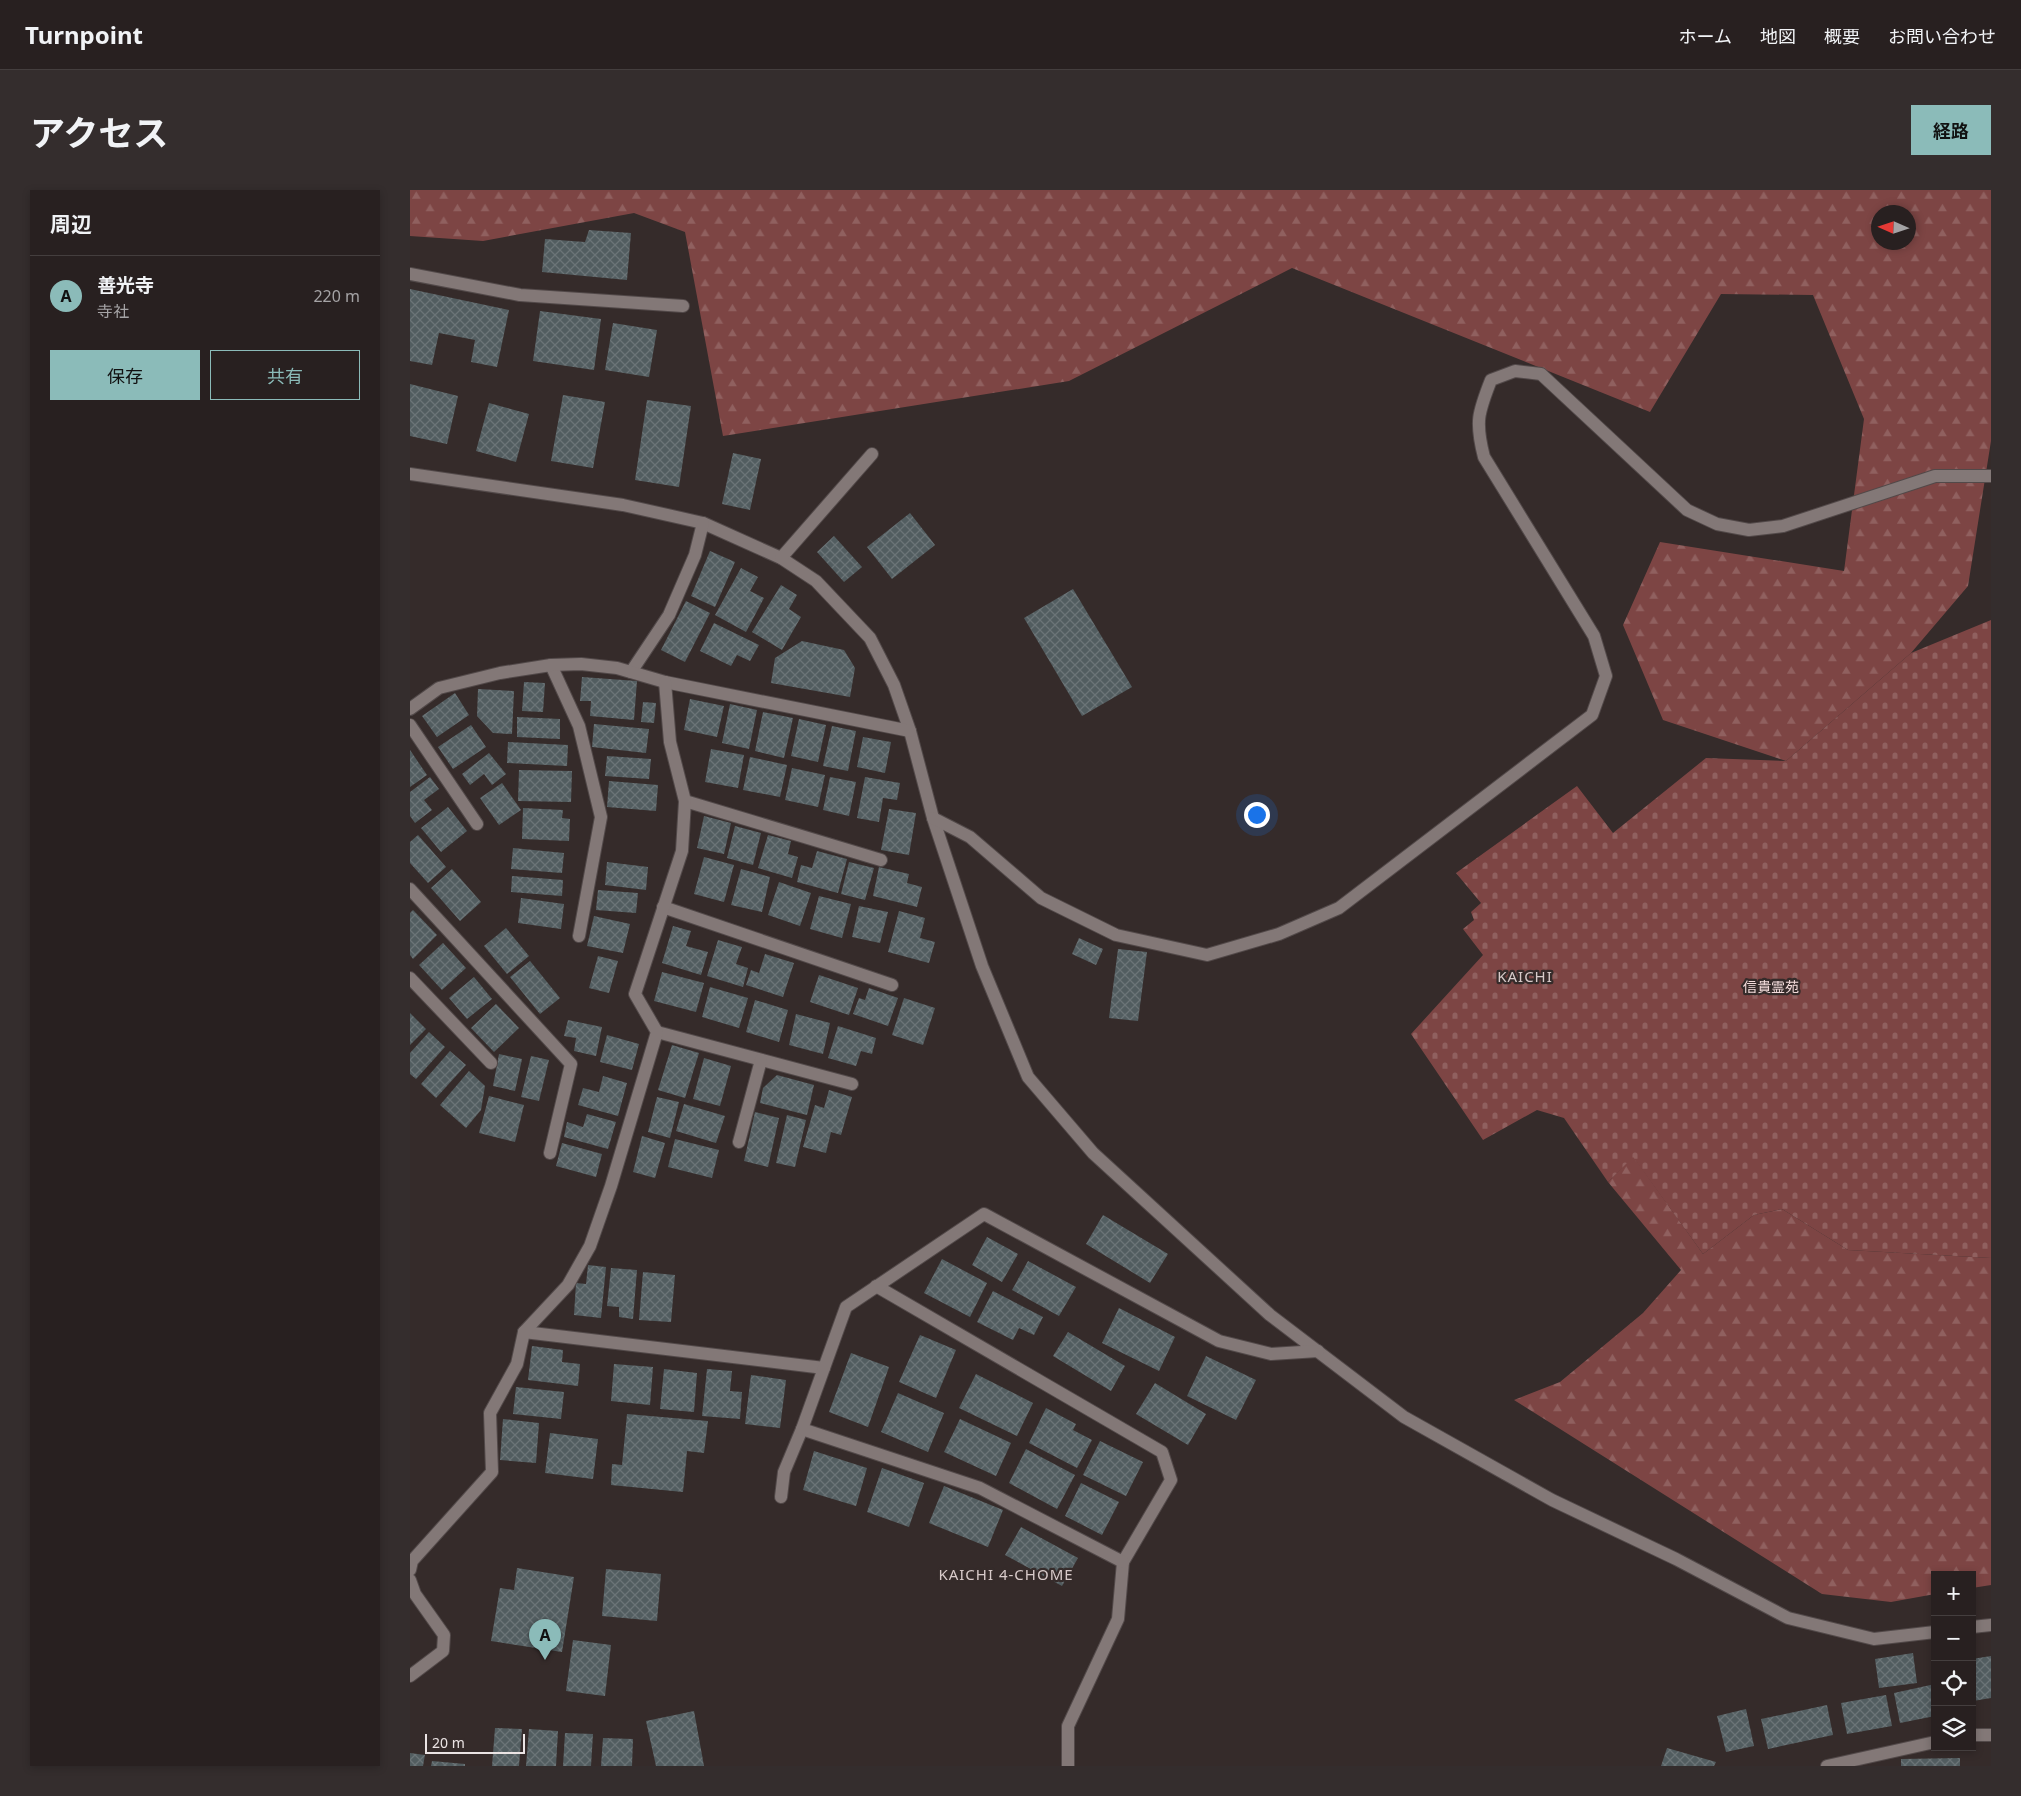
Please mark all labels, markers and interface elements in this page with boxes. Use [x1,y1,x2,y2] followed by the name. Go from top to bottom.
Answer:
[25,18,143,51] text: Turnpoint
[1679,24,1732,48] text: ホーム
[1760,24,1796,48] text: 地図
[1824,24,1860,48] text: 概要
[1888,24,1996,48] text: お問い合わせ
[1911,105,1991,155] button: 経路
[30,109,168,156] text: アクセス
[1871,205,1916,250] north arrow
[50,210,92,238] text: 周辺
[97,272,154,298] text: 善光寺
[60,285,72,307] text: A
[313,285,360,307] text: 220 m
[97,300,129,322] text: 寺社
[50,350,200,400] button: 保存
[210,350,360,400] button: 共有
[1244,802,1270,828] your location
[1497,966,1553,986] district label: KAICHI
[1743,977,1799,996] park label: 信貴霊苑
[938,1564,1074,1584] district label: KAICHI 4-CHOME
[1931,1571,1976,1751] map controls
[1931,1571,1976,1616] button: +
[1931,1616,1976,1661] button: −
[529,1619,561,1660] pin: A
[1931,1661,1976,1706] button: locate
[1931,1706,1976,1751] button: layers
[425,1731,525,1754] scale bar
[432,1733,465,1752] text: 20 m

